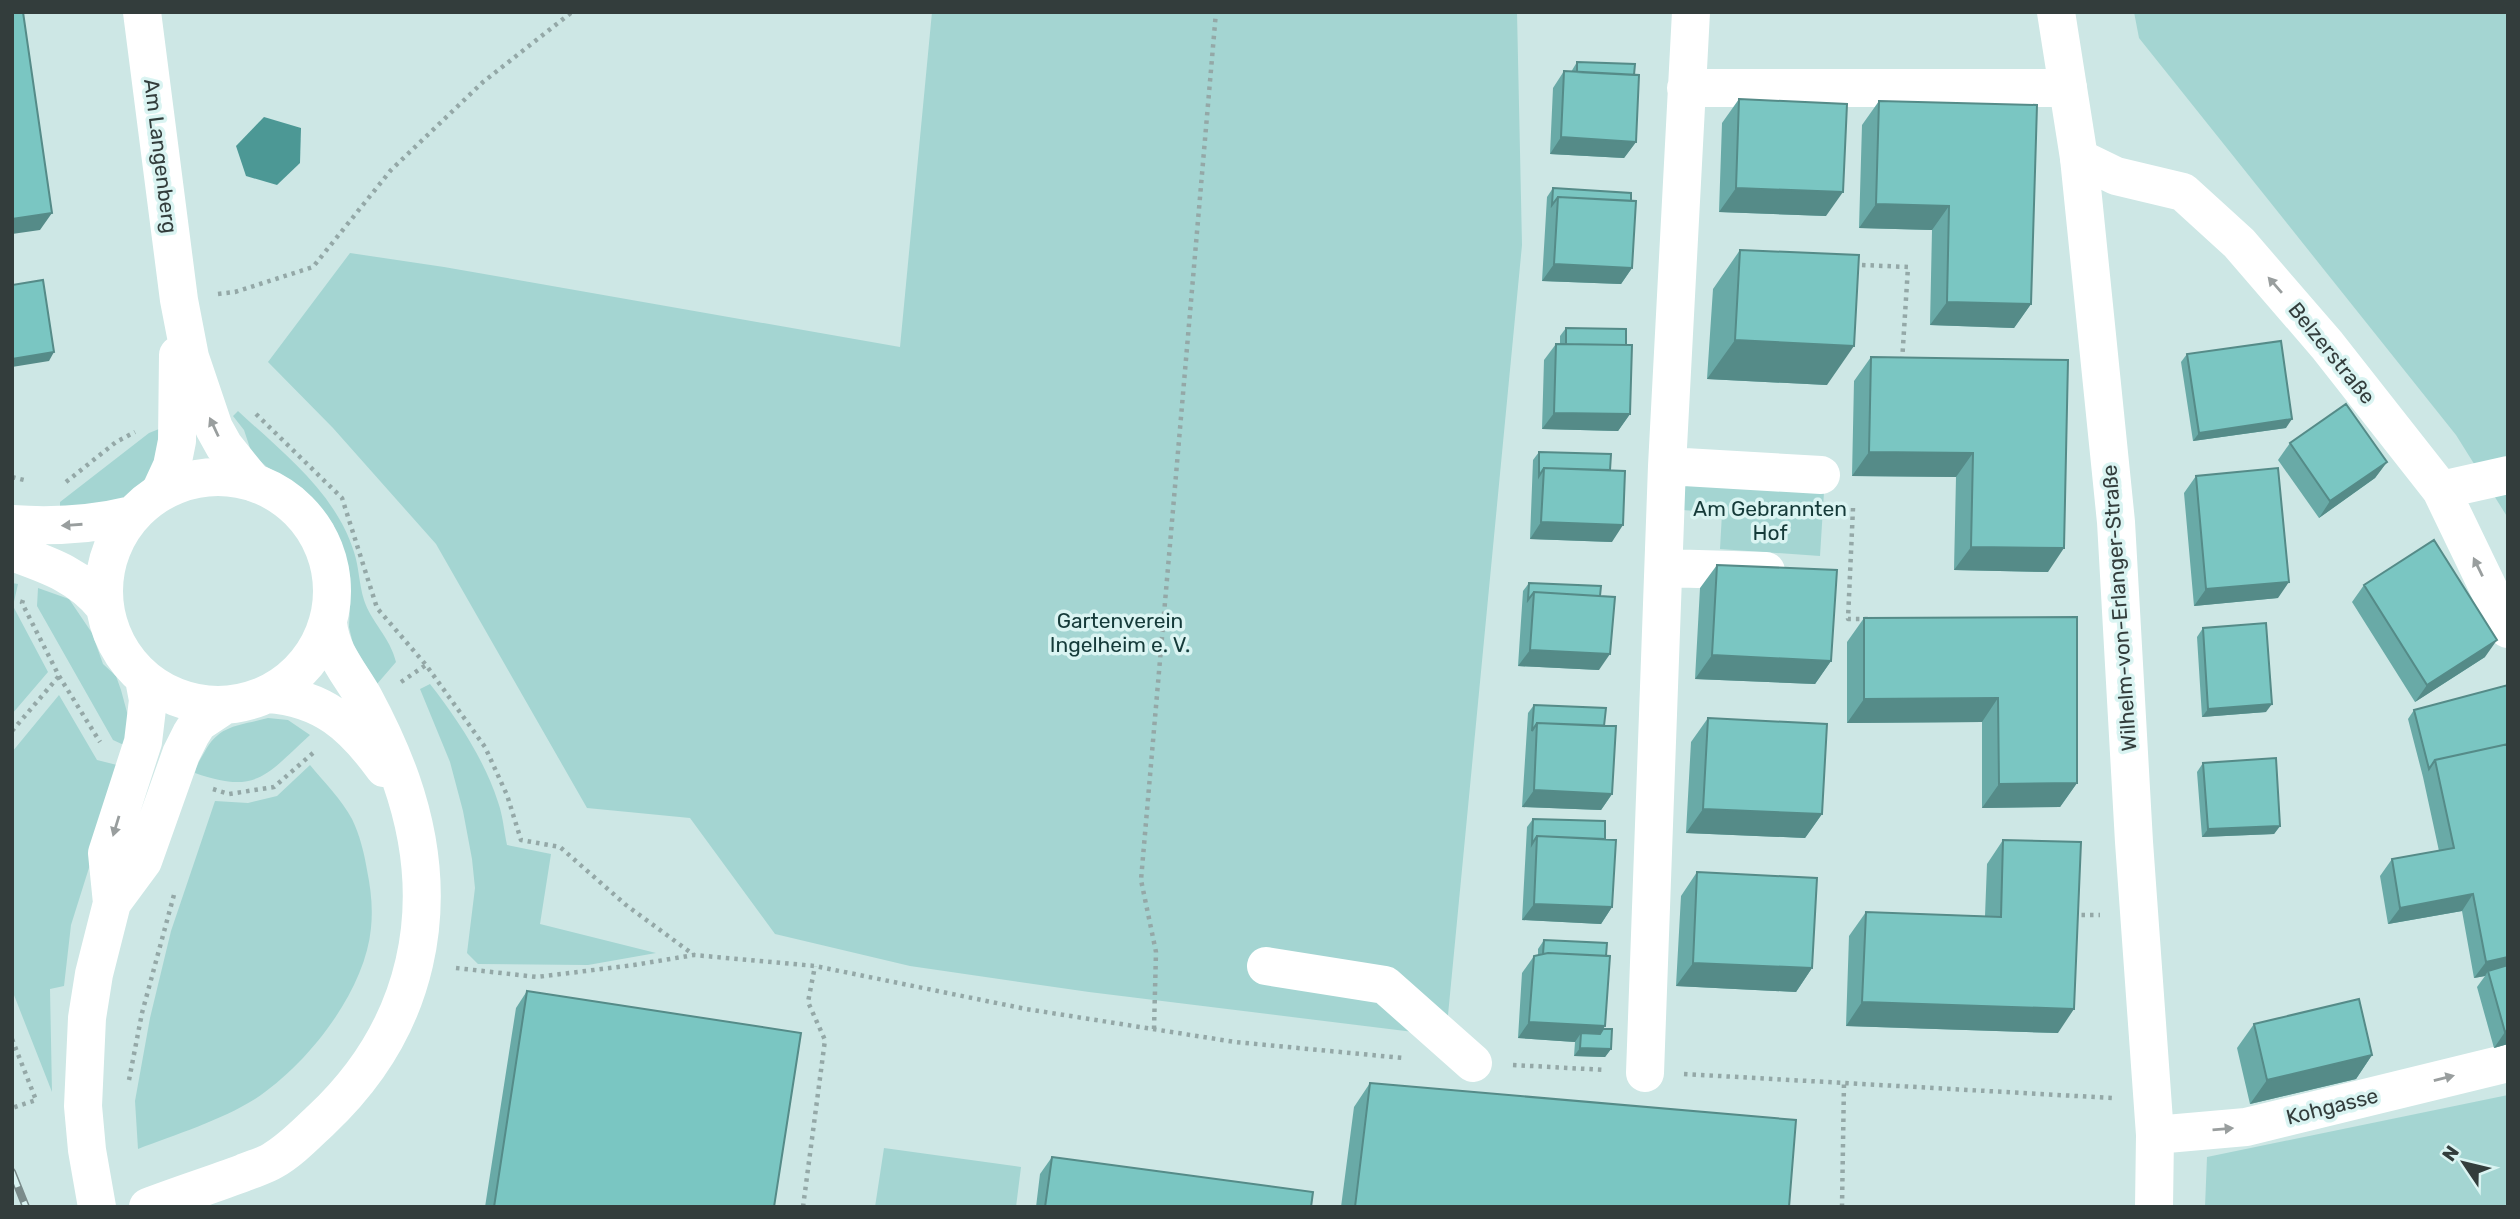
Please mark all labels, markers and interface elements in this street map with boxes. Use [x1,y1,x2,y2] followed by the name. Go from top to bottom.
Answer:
[139,77,183,235] street label: Am Langenberg
[2268,276,2283,293] one-way arrow
[2283,297,2381,409] street label: Belzerstraße
[208,417,220,437] one-way arrow
[2097,464,2141,752] street label: Wilhelm-von-Erlanger-Straße
[1693,496,1847,545] park label: Am Gebrannten Hof
[61,520,83,531] one-way arrow
[2473,557,2484,577] one-way arrow
[1050,608,1190,657] park label: Gartenverein Ingelheim e. V.
[111,815,121,836] one-way arrow
[2433,1072,2455,1083] one-way arrow
[2283,1082,2381,1130] street label: Kohgasse
[2212,1123,2234,1134] one-way arrow
[2429,1128,2499,1198] north arrow
[2437,1141,2464,1166] text: N

